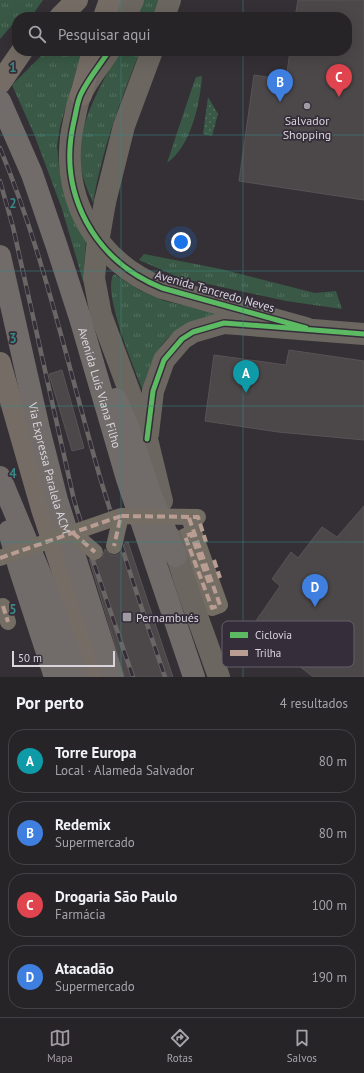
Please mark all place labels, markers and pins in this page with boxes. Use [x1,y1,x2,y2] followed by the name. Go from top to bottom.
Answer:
[326,64,352,97] pin: C
[267,69,293,102] pin: B
[302,101,312,111] marker: Salvador Shopping
[283,113,331,142] place label: Salvador Shopping
[233,360,259,393] pin: A
[302,574,328,607] pin: D
[136,610,199,625] place label: Pernambués
[121,611,133,623] marker: Pernambués

